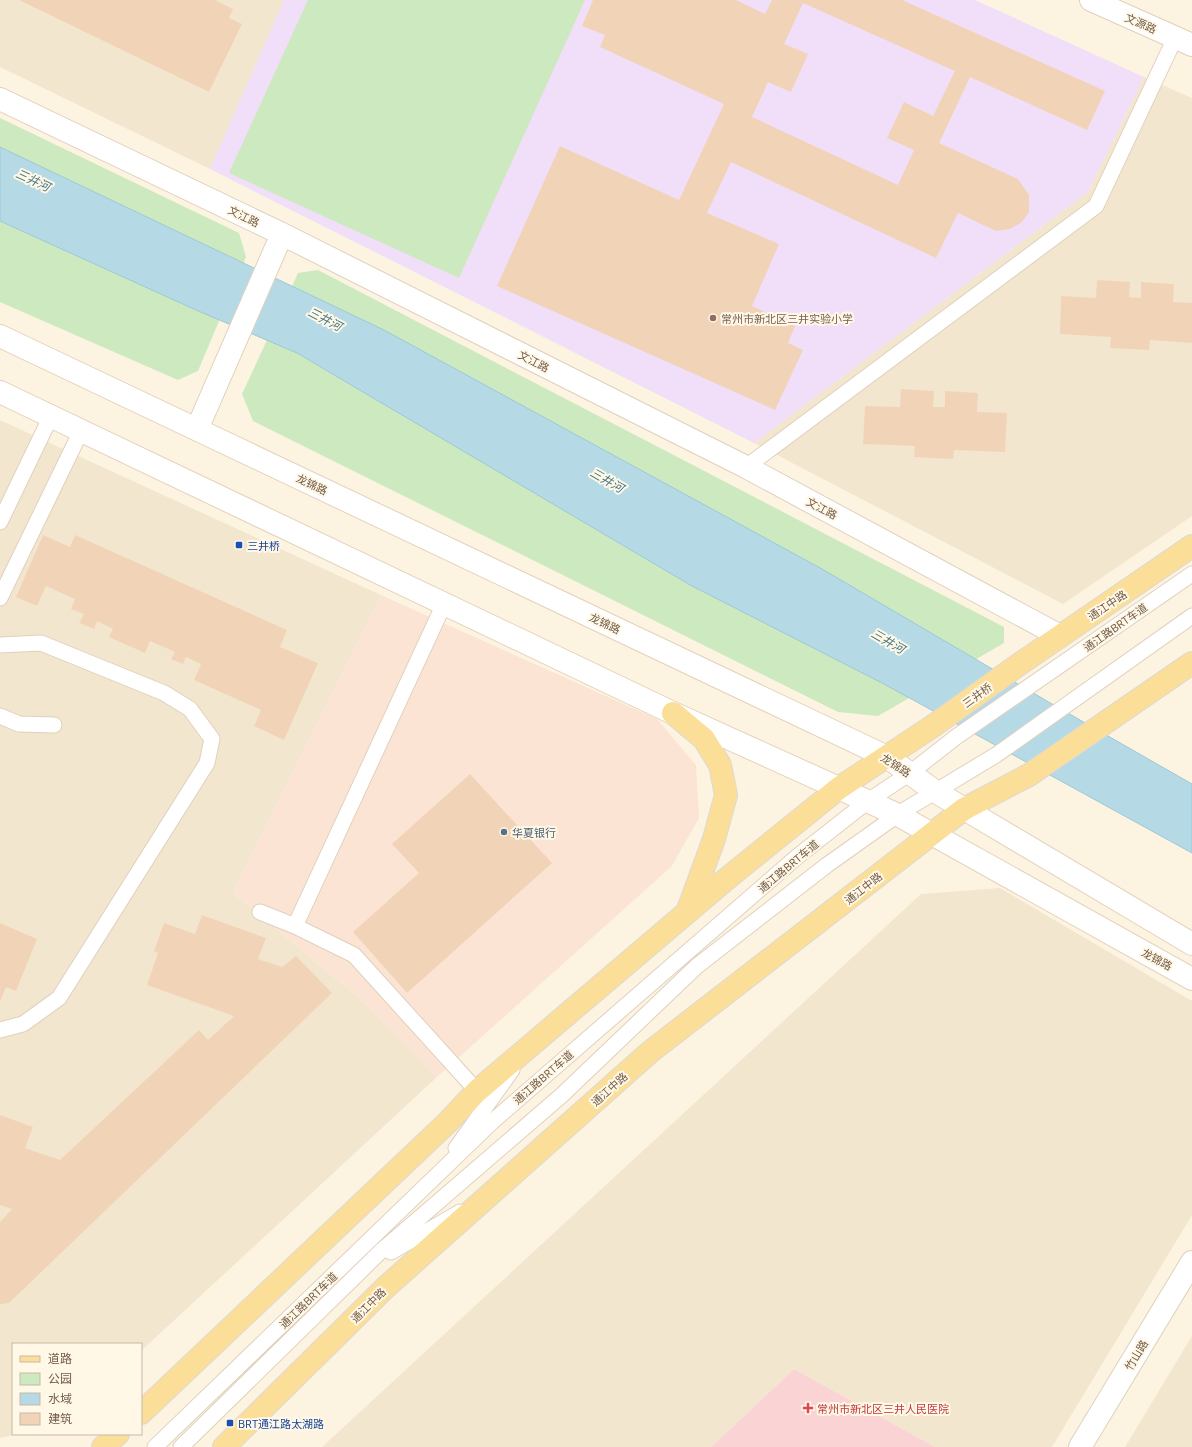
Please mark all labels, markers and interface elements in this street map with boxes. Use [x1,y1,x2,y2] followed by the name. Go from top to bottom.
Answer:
[1123,9,1159,37] street label: 文源路
[13,165,55,196] water label: 三井河
[226,202,262,230] street label: 文江路
[305,303,347,336] water label: 三井河
[721,311,853,326] place label: 常州市新北区三井实验小学
[708,313,718,323] marker: 常州市新北区三井实验小学
[516,347,552,375] street label: 文江路
[587,464,629,497] water label: 三井河
[294,470,330,498] street label: 龙锦路
[804,494,840,522] street label: 文江路
[247,538,280,553] place label: 三井桥
[234,540,244,550] marker: 三井桥
[1085,586,1129,624] street label: 通江中路
[1080,599,1150,655] street label: 通江路BRT车道
[587,609,623,637] street label: 龙锦路
[868,625,910,658] water label: 三井河
[959,679,995,711] street label: 三井桥
[878,750,914,780] street label: 龙锦路
[512,825,556,840] place label: 华夏银行
[499,827,509,837] marker: 华夏银行
[754,836,822,896] street label: 通江路BRT车道
[841,869,885,907] street label: 通江中路
[1139,944,1175,974] street label: 龙锦路
[510,1047,576,1107] street label: 通江路BRT车道
[588,1069,630,1109] street label: 通江中路
[276,1269,340,1331] street label: 通江路BRT车道
[347,1284,389,1326] street label: 通江中路
[1121,1337,1151,1373] street label: 竹山路
[12,1343,142,1435] legend
[48,1350,72,1367] text: 道路
[48,1370,72,1387] text: 公园
[48,1390,72,1407] text: 水域
[817,1401,949,1416] place label: 常州市新北区三井人民医院
[802,1402,814,1414] marker: 常州市新北区三井人民医院
[48,1410,72,1427] text: 建筑
[238,1416,324,1431] place label: BRT通江路太湖路
[225,1418,235,1428] marker: BRT通江路太湖路

